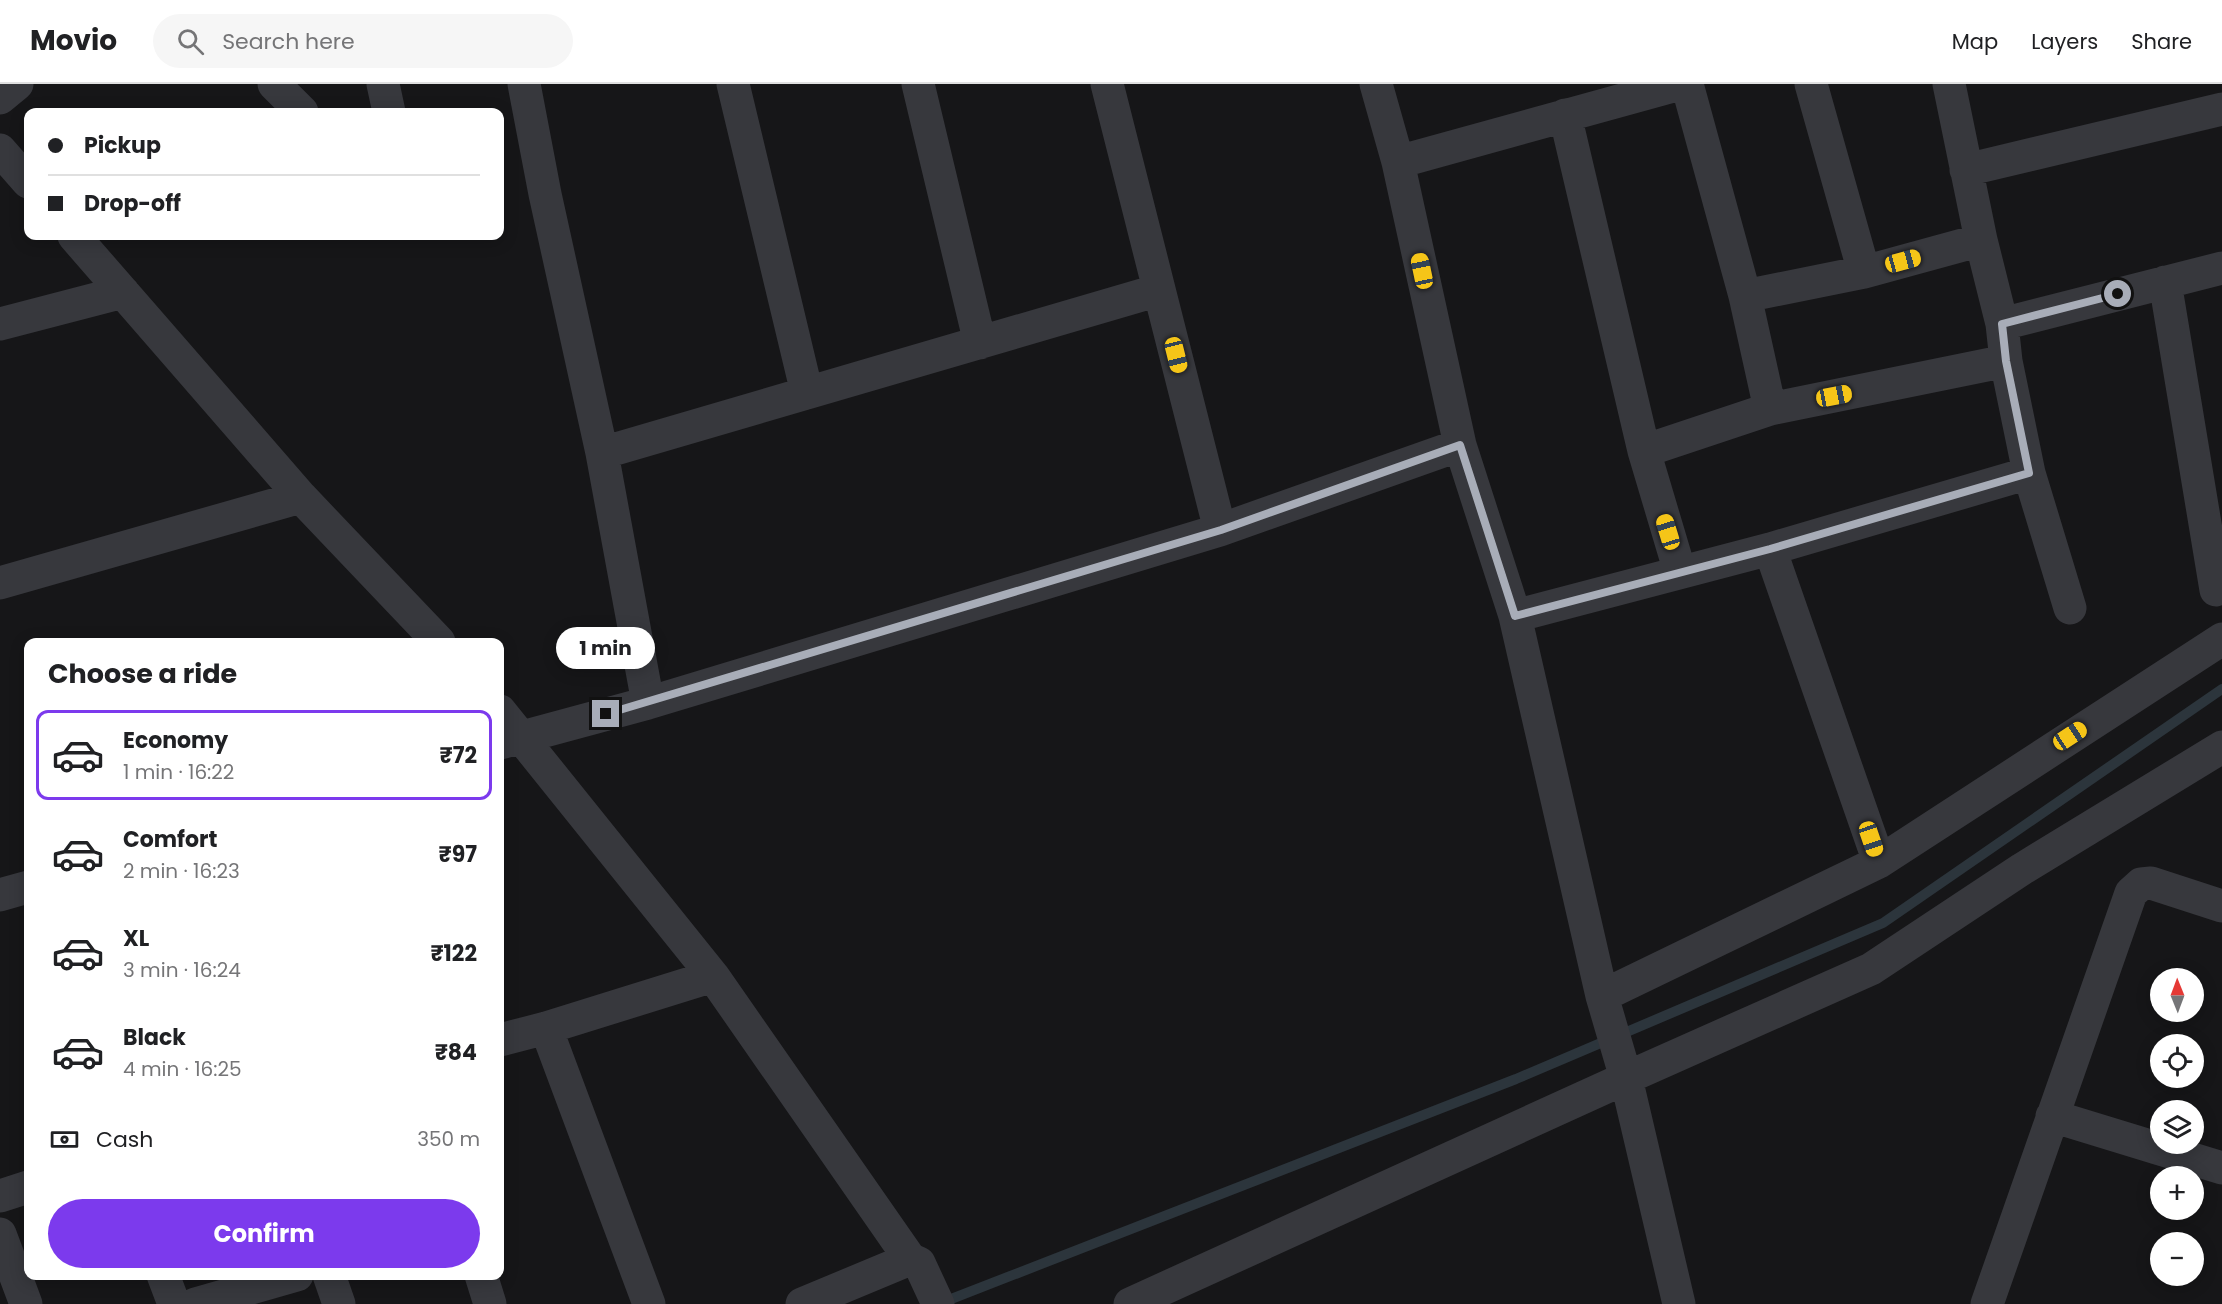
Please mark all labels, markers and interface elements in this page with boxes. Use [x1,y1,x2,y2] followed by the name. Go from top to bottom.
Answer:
[153,14,573,68] search box
[30,21,117,60] text: Movio
[174,25,207,58] icon: search
[222,26,355,57] text: Search here
[1952,27,1998,56] text: Map
[2031,27,2098,56] text: Layers
[2131,27,2192,56] text: Share
[84,130,161,161] text: Pickup
[84,188,181,219] text: Drop-off
[1883,248,1923,274] car
[1409,252,1435,290] car
[2104,280,2131,307] route start
[1163,335,1189,375] car
[1815,384,1853,408] car
[1654,512,1682,552] car
[556,627,656,669] callout: 1 min
[579,634,632,662] text: 1 min
[48,655,237,692] text: Choose a ride
[592,700,619,727] route end
[2050,719,2090,753] car
[123,725,228,756] text: Economy
[51,728,105,782] icon: car
[440,740,477,771] text: ₹72
[123,758,234,786] text: 1 min · 16:22
[1857,819,1885,859] car
[123,824,217,855] text: Comfort
[51,827,105,881] icon: car
[439,839,477,870] text: ₹97
[123,857,240,885] text: 2 min · 16:23
[123,923,149,954] text: XL
[51,926,105,980] icon: car
[430,938,477,969] text: ₹122
[123,956,241,984] text: 3 min · 16:24
[2150,968,2204,1022] north arrow
[2150,968,2204,1286] map controls
[123,1022,186,1053] text: Black
[51,1025,105,1079] icon: car
[2150,1034,2204,1088] button: locate
[435,1037,477,1068] text: ₹84
[123,1055,242,1083] text: 4 min · 16:25
[2150,1100,2204,1154] button: layers
[48,1123,81,1156] icon: cash
[96,1124,153,1155] text: Cash
[417,1125,480,1153] text: 350 m
[2150,1166,2204,1220] button: +
[48,1199,480,1268] button: Confirm
[2150,1232,2204,1286] button: −

